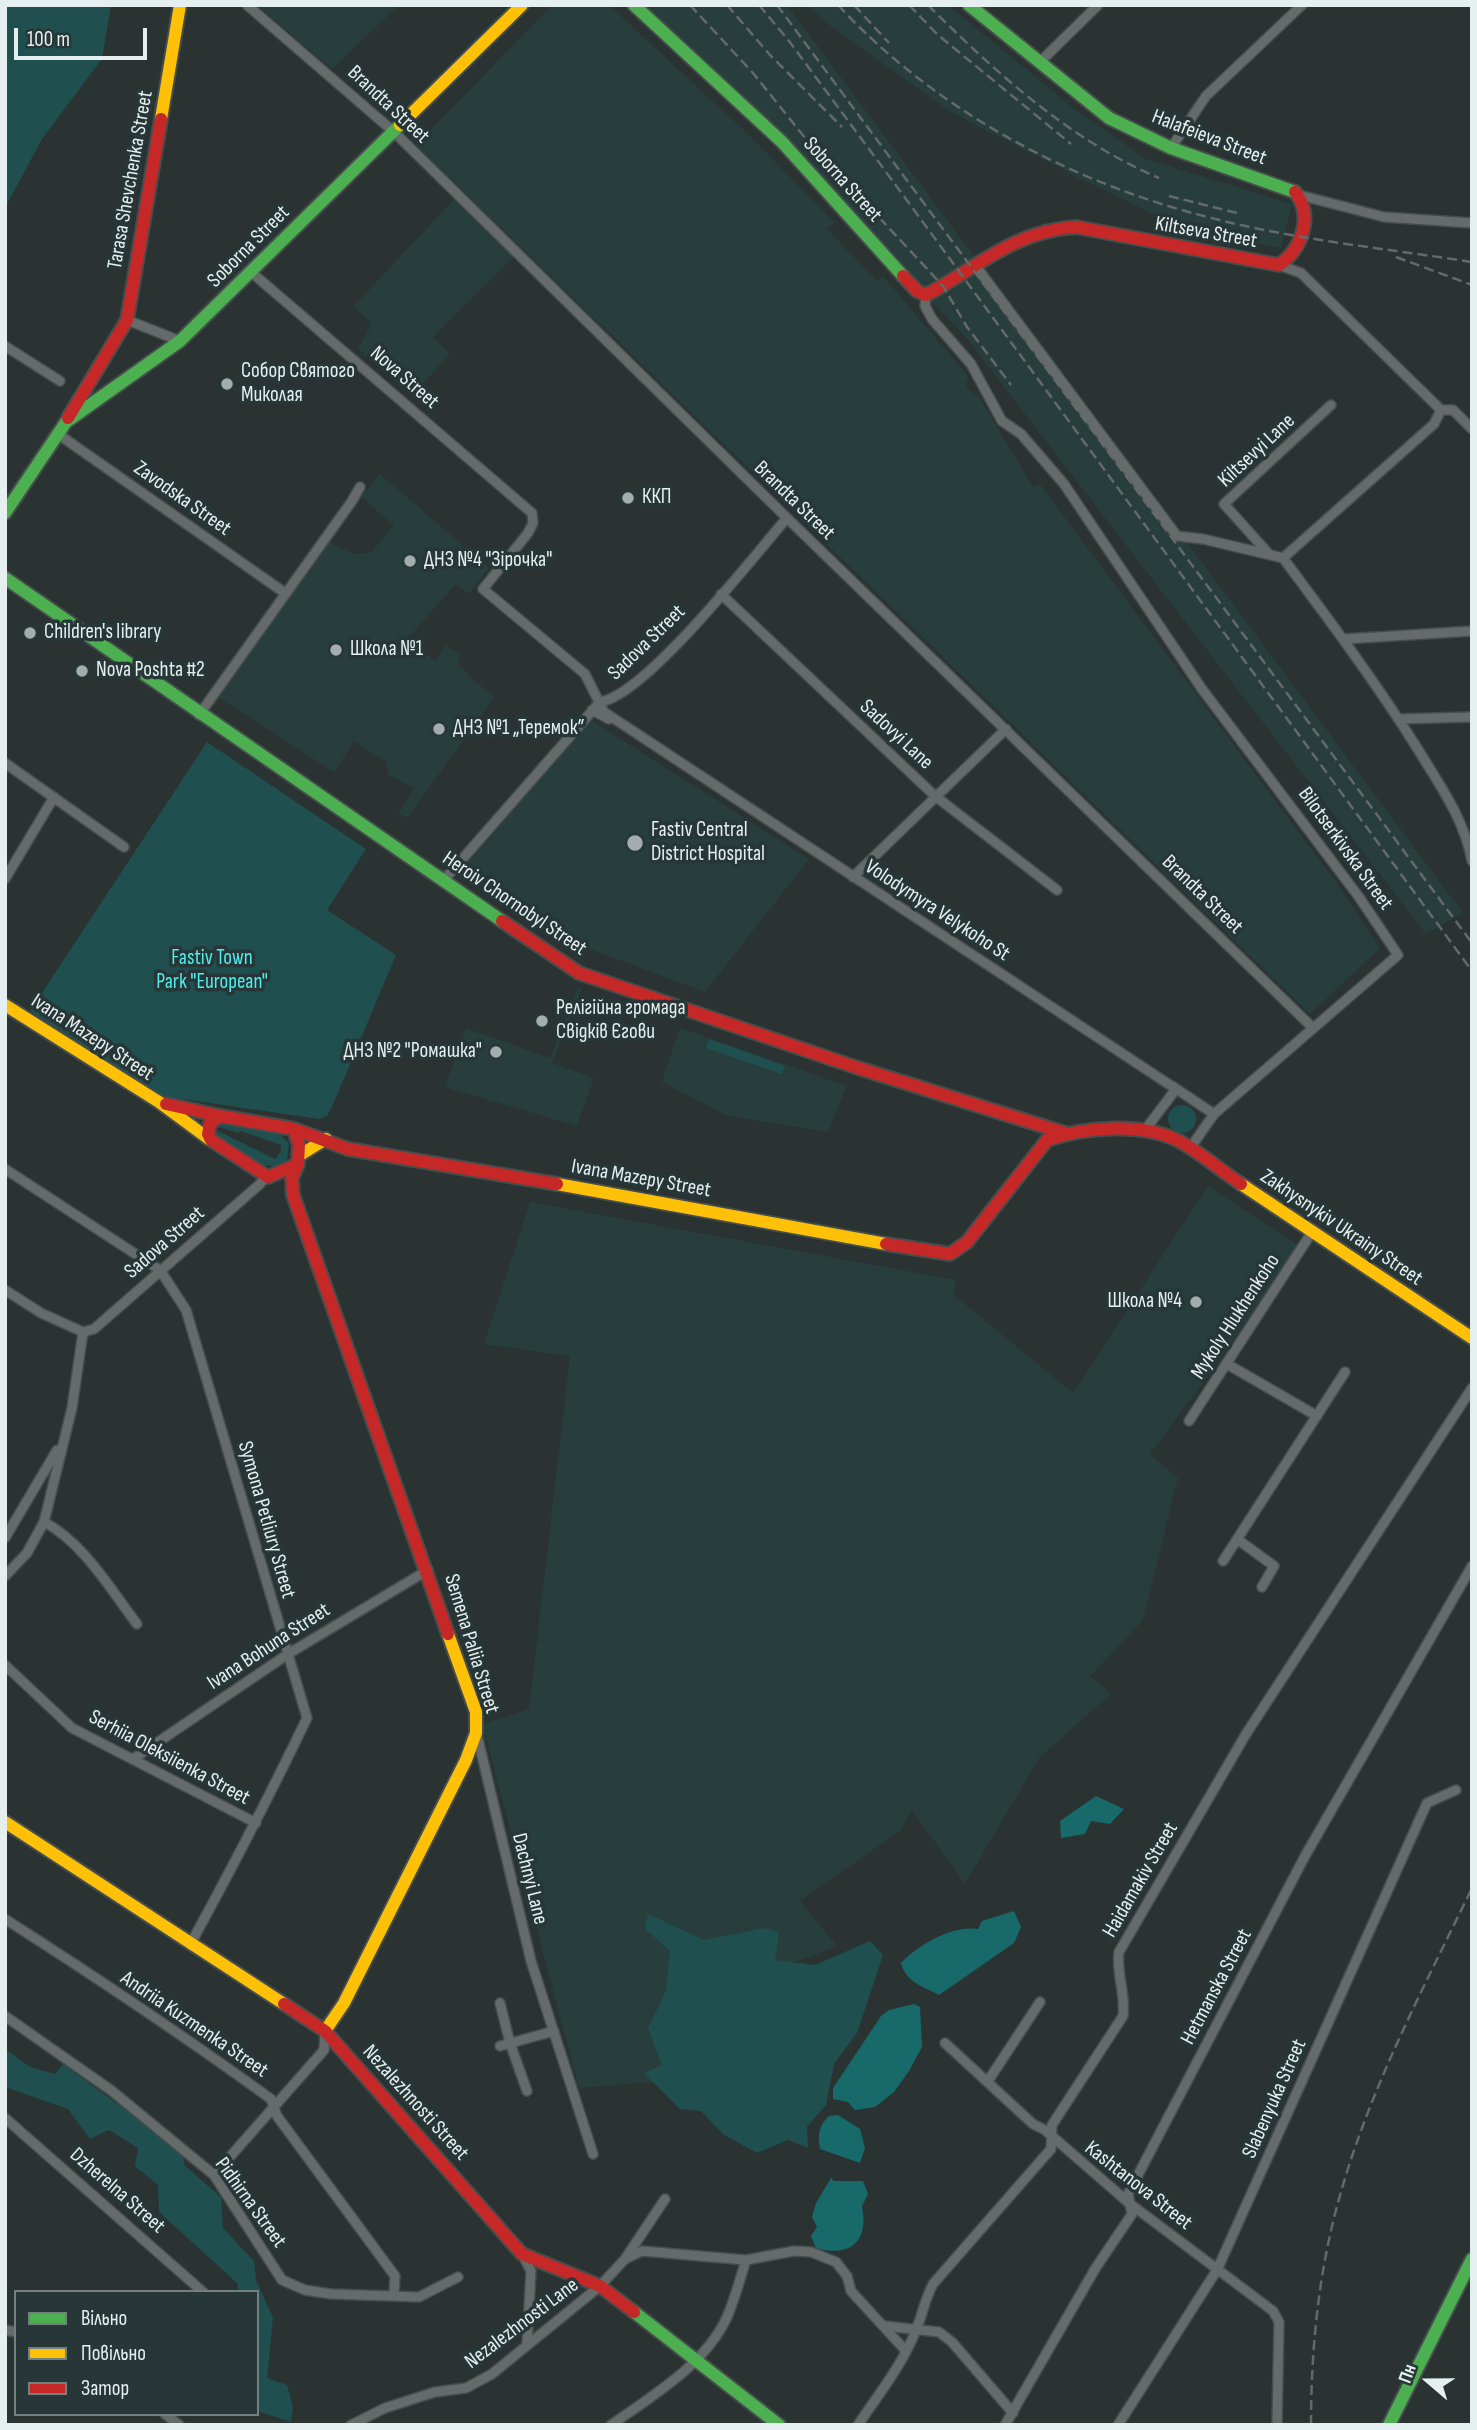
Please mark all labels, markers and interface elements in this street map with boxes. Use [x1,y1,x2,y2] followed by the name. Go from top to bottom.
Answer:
[18,14,150,58] scale bar
[27,27,70,52] text: 100 m
[342,61,434,149] street label: Brandta Street
[103,89,159,271] street label: Tarasa Shevchenka Street
[1148,105,1270,171] street label: Halafeieva Street
[797,132,887,228] street label: Soborna Street
[203,201,295,293] street label: Soborna Street
[1153,212,1259,254] street label: Kiltseva Street
[364,341,444,415] street label: Nova Street
[241,359,355,409] place label: Собор Святого Миколая
[219,376,235,392] marker: Собор Святого Миколая
[1213,409,1301,493] street label: Kiltsevyi Lane
[128,456,236,542] street label: Zavodska Street
[748,456,840,546] street label: Brandta Street
[642,485,671,511] place label: ККП
[620,490,636,506] marker: ККП
[424,548,552,574] place label: ДНЗ №4 "Зірочка"
[402,553,418,569] marker: ДНЗ №4 "Зірочка"
[603,600,691,686] street label: Sadova Street
[44,620,161,646] place label: Children's library
[22,625,38,641] marker: Children's library
[350,637,423,663] place label: Школа №1
[328,642,344,658] marker: Школа №1
[96,658,205,684] place label: Nova Poshta #2
[74,663,90,679] marker: Nova Poshta #2
[854,695,938,775] street label: Sadovyi Lane
[453,716,585,742] place label: ДНЗ №1 „Теремок”
[431,721,447,737] marker: ДНЗ №1 „Теремок”
[1292,783,1398,915] street label: Bilotserkivska Street
[651,818,765,868] place label: Fastiv Central District Hospital
[625,833,645,853] marker: Fastiv Central District Hospital
[437,846,591,962] street label: Heroiv Chornobyl Street
[1156,850,1248,940] street label: Brandta Street
[860,855,1014,967] street label: Volodymyra Velykoho St
[156,946,268,996] park label: Fastiv Town Park "European"
[26,989,158,1087] street label: Ivana Mazepy Street
[556,996,686,1046] place label: Релігійна громада Свідків Єгови
[534,1013,550,1029] marker: Релігійна громада Свідків Єгови
[344,1039,482,1065] place label: ДНЗ №2 "Ромашка"
[488,1044,504,1060] marker: ДНЗ №2 "Ромашка"
[569,1154,713,1204] street label: Ivana Mazepy Street
[1255,1164,1427,1292] street label: Zakhysnykiv Ukrainy Street
[120,1201,210,1285] street label: Sadova Street
[1186,1250,1286,1384] street label: Mykoly Hlukhenkoho
[1108,1289,1182,1315] place label: Школа №4
[1188,1294,1204,1310] marker: Школа №4
[232,1439,300,1601] street label: Symona Petliury Street
[438,1571,504,1717] street label: Semena Paliia Street
[203,1598,335,1696] street label: Ivana Bohuna Street
[84,1705,254,1811] street label: Serhiia Oleksiienka Street
[1098,1818,1184,1942] street label: Haidamakiv Street
[505,1831,553,1927] street label: Dachnyi Lane
[1176,1925,1258,2049] street label: Hetmanska Street
[115,1966,273,2084] street label: Andriia Kuzmenka Street
[1238,2036,1312,2162] street label: Slabenyuka Street
[357,2040,473,2166] street label: Nezalezhnosti Street
[1079,2136,1197,2236] street label: Kashtanova Street
[64,2143,170,2239] street label: Dzherelna Street
[209,2153,291,2253] street label: Pidhirna Street
[460,2273,584,2375] street label: Nezalezhnosti Lane
[14,2290,259,2416] legend
[81,2306,127,2331] text: Вільно
[81,2341,146,2366] text: Повільно
[1393,2346,1463,2416] north arrow
[1394,2361,1422,2386] text: Пн
[81,2376,129,2401] text: Затор

